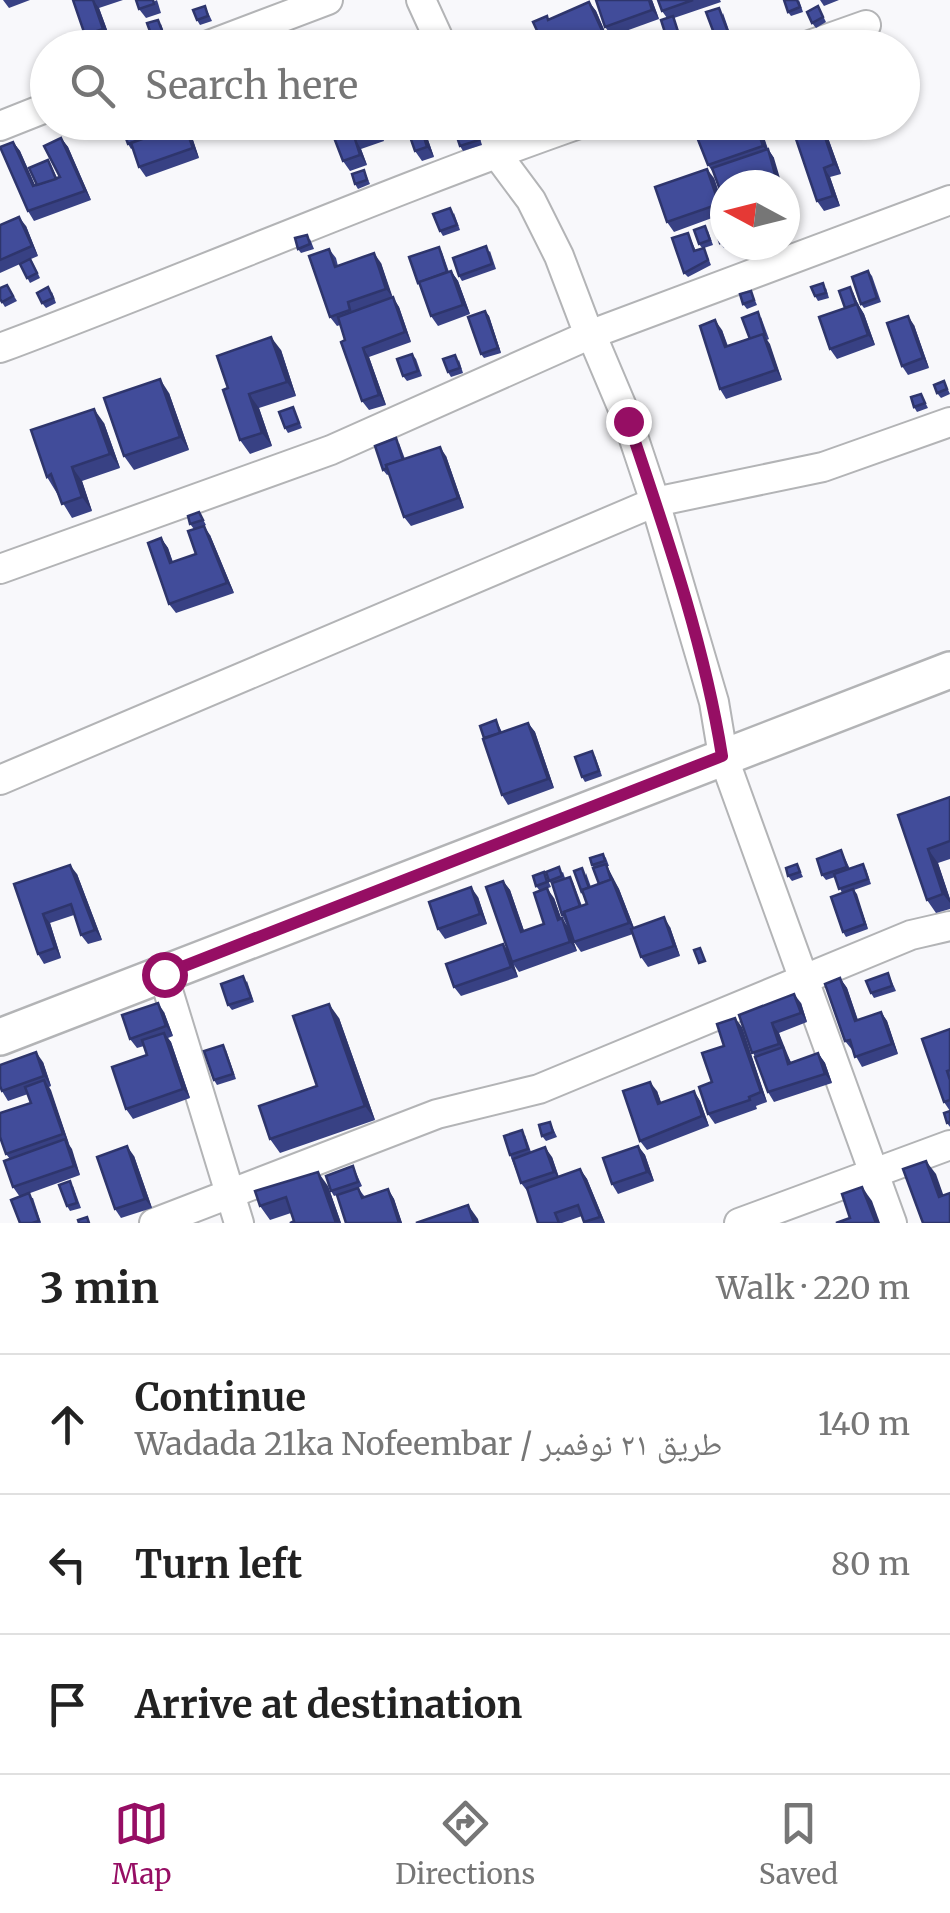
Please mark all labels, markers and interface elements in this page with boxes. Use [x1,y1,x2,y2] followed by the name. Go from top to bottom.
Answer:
[30,30,920,140] search box
[65,58,120,113] icon: search
[145,62,358,109] text: Search here
[710,170,800,260] north arrow
[606,399,652,445] route end
[142,952,188,998] route start
[40,1262,159,1314] text: 3 min
[716,1268,910,1308] text: Walk · 220 m
[135,1374,306,1421] text: Continue
[40,1397,95,1452] icon: ahead
[818,1404,910,1444] text: 140 m
[135,1424,722,1464] text: Wadada 21ka Nofeembar / طريق ٢١ نوفمبر
[40,1537,95,1592] icon: left
[135,1541,302,1588] text: Turn left
[831,1544,910,1584] text: 80 m
[40,1677,95,1732] icon: arrive
[135,1681,522,1728] text: Arrive at destination
[112,1796,172,1892] tab: Map
[395,1796,535,1892] tab: Directions
[759,1796,838,1892] tab: Saved

